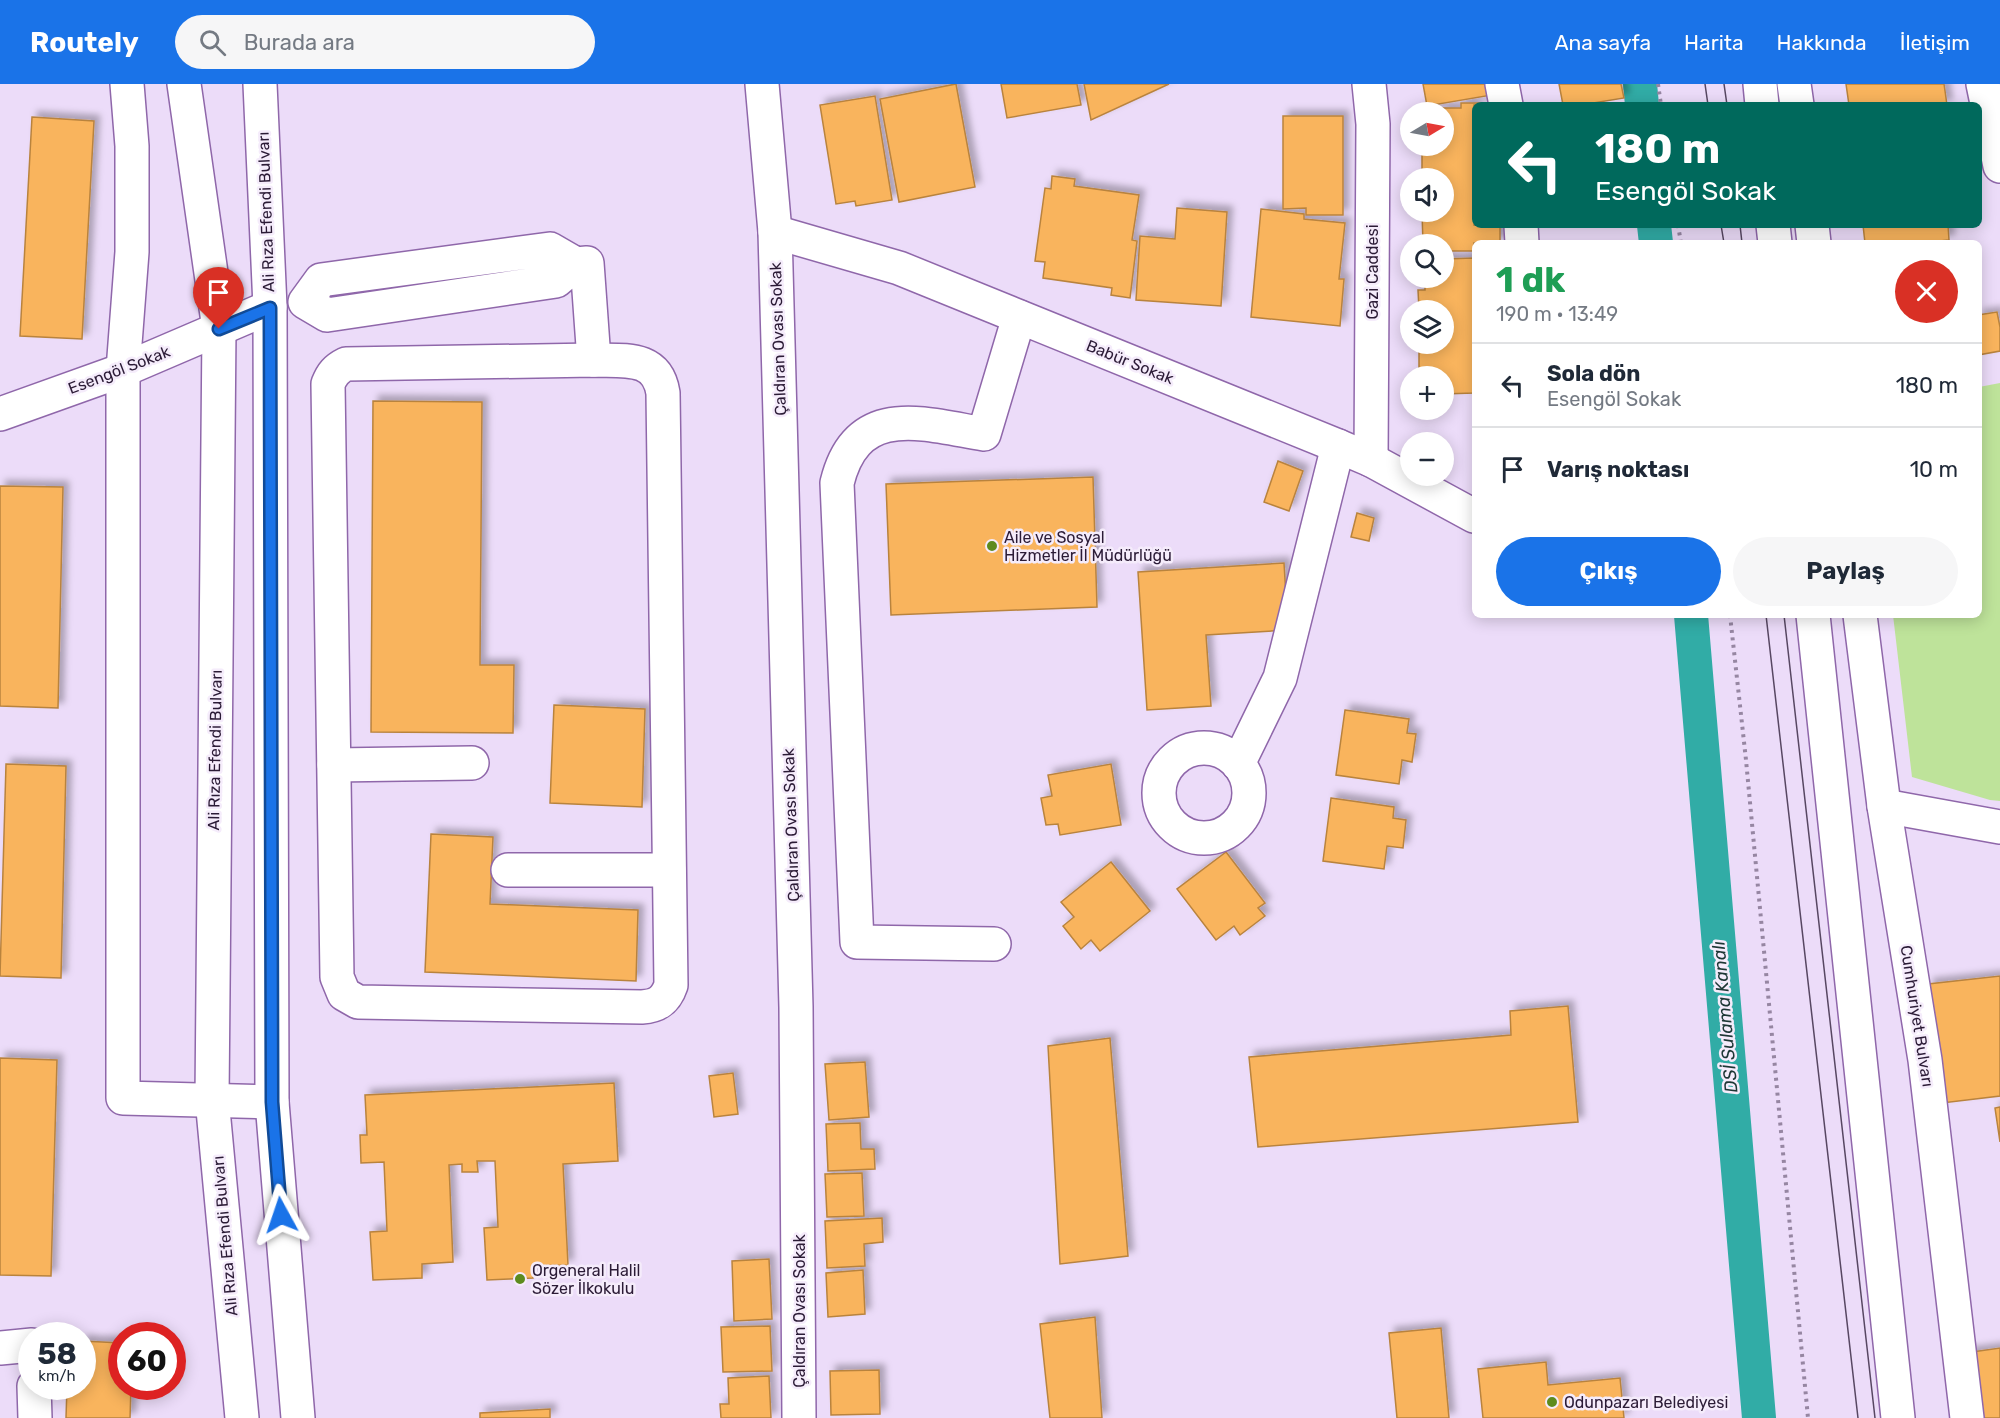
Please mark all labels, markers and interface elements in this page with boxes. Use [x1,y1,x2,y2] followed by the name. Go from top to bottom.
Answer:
[175,15,595,69] search box
[30,26,139,59] text: Routely
[196,26,229,59] icon: search
[244,29,355,56] text: Burada ara
[1554,30,1651,55] text: Ana sayfa
[1684,30,1744,55] text: Harita
[1777,30,1867,55] text: Hakkında
[1900,30,1970,55] text: İletişim
[1400,102,1454,156] north arrow
[1400,102,1454,486] map controls
[1595,124,1720,174] text: 180 m
[1496,126,1574,204] icon: left
[254,131,278,293] street label: Ali Rıza Efendi Bulvarı
[1400,168,1454,222] button: sound
[1595,175,1776,207] text: Esengöl Sokak
[1363,224,1382,320] street label: Gazi Caddesi
[1400,234,1454,288] button: search
[1496,258,1565,301] text: 1 dk
[1895,260,1958,323] button: close
[766,261,790,416] street label: Çaldıran Ovası Sokak
[193,267,244,329] pin
[202,276,235,309] icon: arrive
[1400,300,1454,354] button: layers
[1496,302,1618,326] text: 190 m · 13:49
[1083,336,1177,388] street label: Babür Sokak
[65,342,173,398] street label: Esengöl Sokak
[1547,360,1640,387] text: Sola dön
[1400,366,1454,420] button: +
[1496,369,1529,402] icon: left
[1896,372,1958,399] text: 180 m
[1547,387,1681,411] text: Esengöl Sokak
[1400,432,1454,486] button: −
[1496,453,1529,486] icon: arrive
[1547,456,1689,483] text: Varış noktası
[1910,456,1958,483] text: 10 m
[1004,528,1172,565] place label: Aile ve Sosyal Hizmetler İl Müdürlüğü
[1496,537,1721,606] button: Çıkış
[1733,537,1958,606] button: Paylaş
[985,539,999,553] marker: Aile ve Sosyal Hizmetler İl Müdürlüğü
[204,669,226,831] street label: Ali Rıza Efendi Bulvarı
[779,747,803,902] street label: Çaldıran Ovası Sokak
[1707,940,1743,1094] water label: DSİ Sulama Kanalı
[1896,944,1938,1088] street label: Cumhuriyet Bulvarı
[209,1155,241,1317] street label: Ali Rıza Efendi Bulvarı
[249,1183,313,1247] position arrow
[790,1233,809,1388] street label: Çaldıran Ovası Sokak
[532,1261,640,1298] place label: Orgeneral Halil Sözer İlkokulu
[513,1272,527,1286] marker: Orgeneral Halil Sözer İlkokulu
[108,1322,186,1400] speed limit sign: 60
[37,1336,77,1372] text: 58
[38,1367,76,1385] text: km/h
[1564,1393,1728,1412] place label: Odunpazarı Belediyesi
[1545,1395,1559,1409] marker: Odunpazarı Belediyesi

